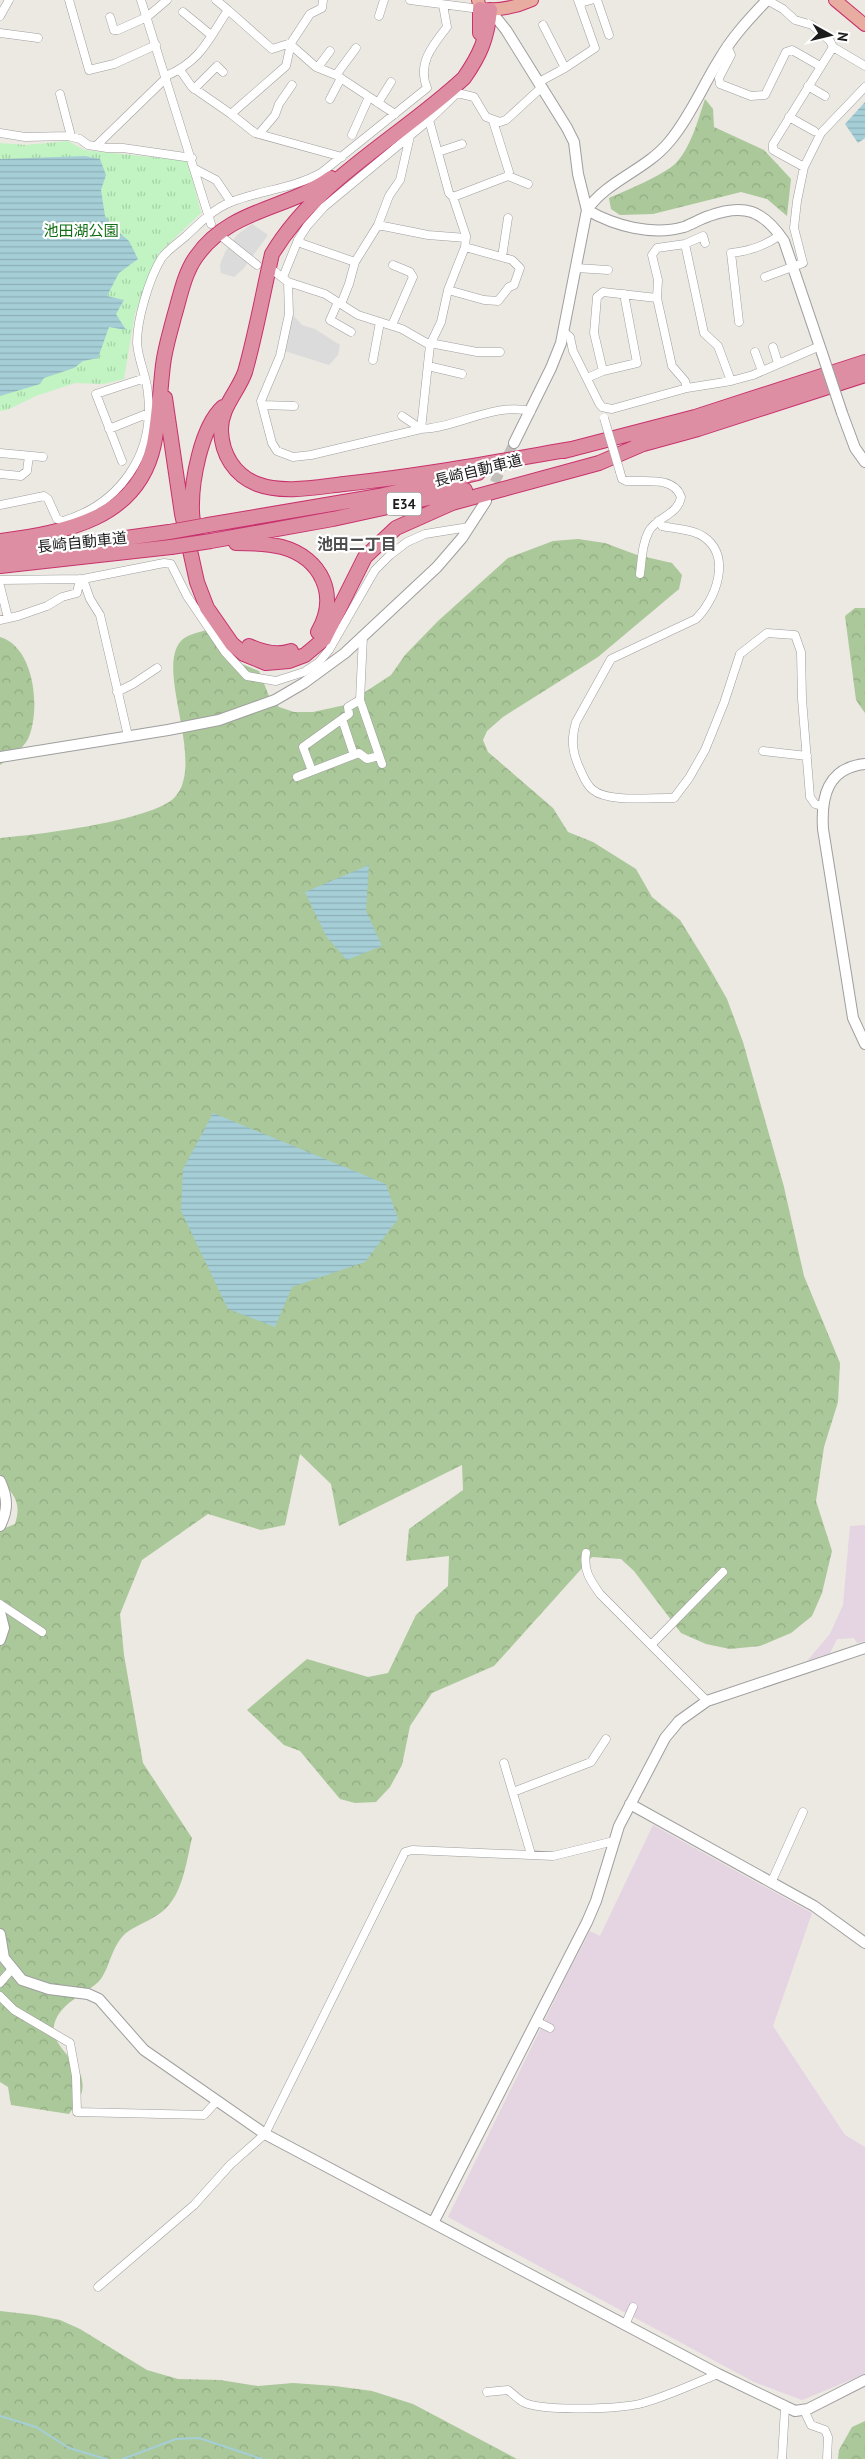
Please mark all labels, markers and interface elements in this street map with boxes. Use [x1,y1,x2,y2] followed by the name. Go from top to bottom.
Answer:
[805,10,855,60] north arrow
[833,31,852,43] text: N
[43,221,119,240] park label: 池田湖公園
[432,450,524,490] street label: 長崎自動車道
[386,492,422,516] road number: E34
[36,528,128,556] street label: 長崎自動車道
[317,534,397,554] district label: 池田二丁目

